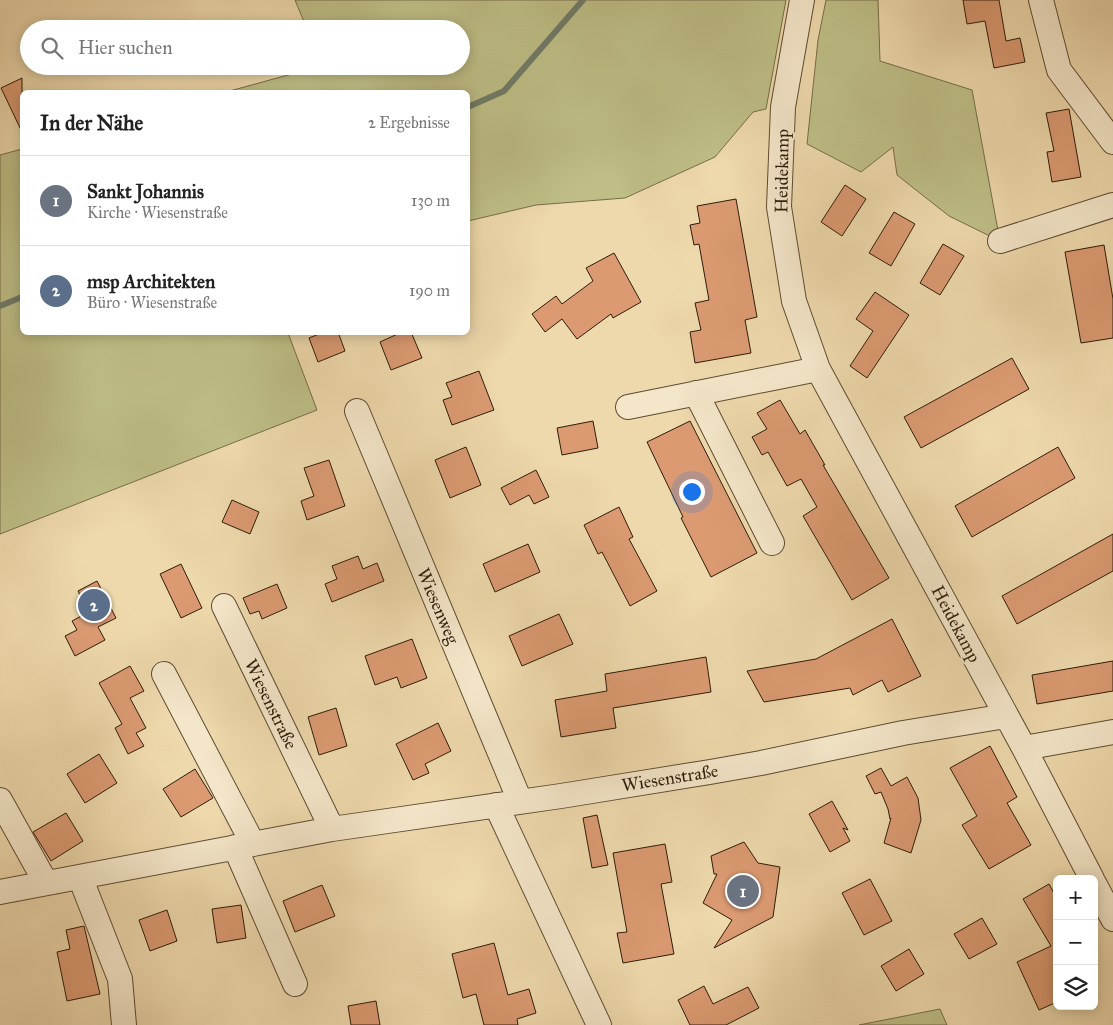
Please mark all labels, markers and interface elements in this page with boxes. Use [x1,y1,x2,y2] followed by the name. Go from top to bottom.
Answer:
[20,20,470,75] search box
[38,34,66,62] icon: search
[78,36,172,59] text: Hier suchen
[40,110,143,136] text: In der Nähe
[368,113,450,132] text: 2 Ergebnisse
[770,129,794,213] street label: Heidekamp
[87,180,204,203] text: Sankt Johannis
[53,191,59,210] text: 1
[411,191,450,210] text: 130 m
[87,203,228,222] text: Kirche · Wiesenstraße
[87,270,215,293] text: msp Architekten
[52,281,60,300] text: 2
[409,281,450,300] text: 190 m
[87,293,217,312] text: Büro · Wiesenstraße
[679,479,705,505] your location
[411,565,464,648] street label: Wiesenweg
[926,582,986,666] street label: Heidekamp
[78,586,110,624] pin: 2
[240,655,302,753] street label: Wiesenstraße
[620,760,720,796] street label: Wiesenstraße
[727,872,759,910] pin: 1
[1053,875,1098,1010] map controls
[1053,875,1098,920] button: +
[1053,920,1098,965] button: −
[1053,965,1098,1010] button: layers

